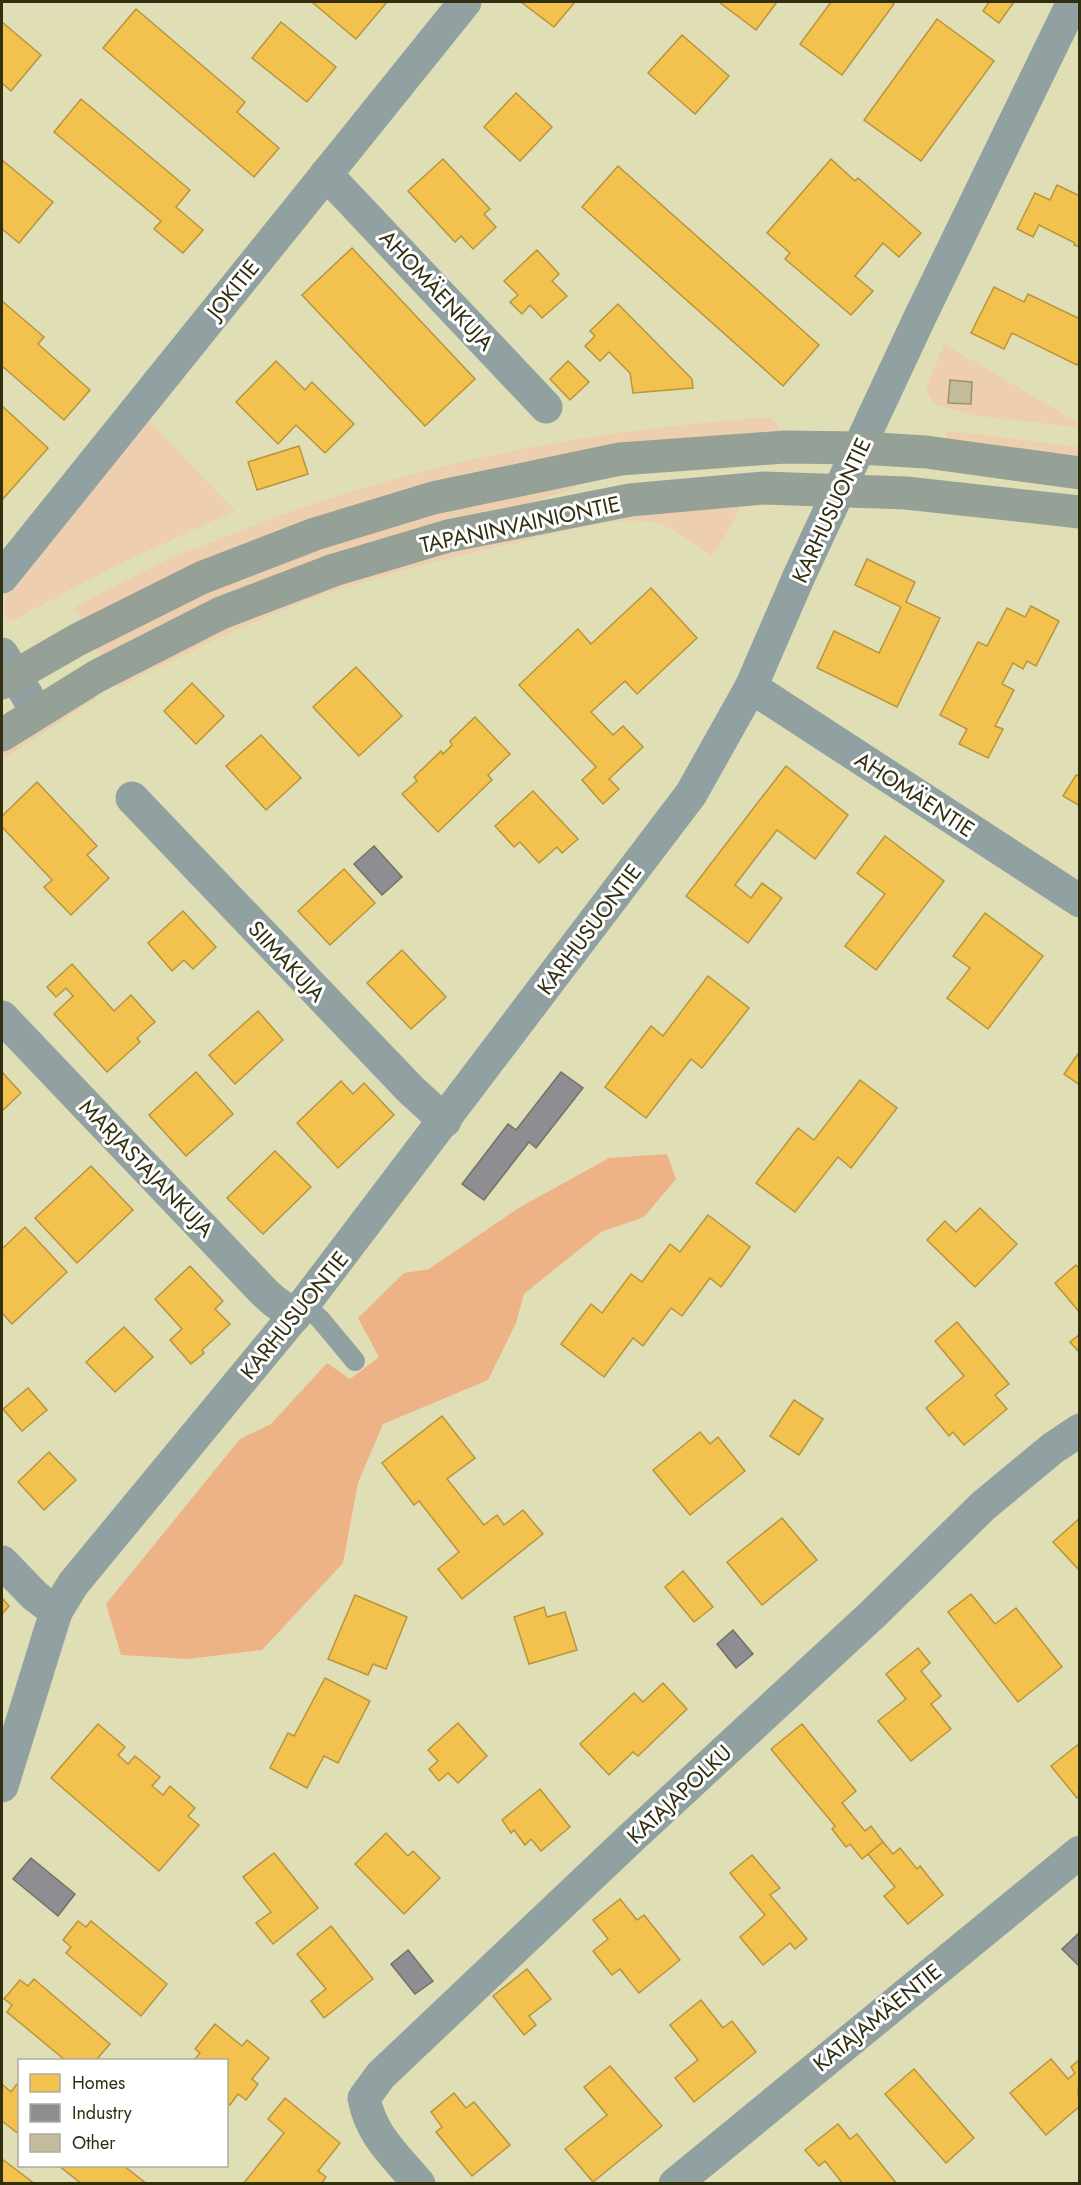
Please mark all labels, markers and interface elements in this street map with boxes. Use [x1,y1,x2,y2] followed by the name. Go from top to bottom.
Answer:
[372,222,502,358] street label: AHOMÄENKUJA
[197,252,267,328] street label: JOKITIE
[783,432,879,588] street label: KARHUSUONTIE
[417,487,623,561] street label: TAPANINVAINIONTIE
[849,743,981,845] street label: AHOMÄENTIE
[529,857,649,1001] street label: KARHUSUONTIE
[241,913,334,1009] street label: SIIMAKUJA
[72,1091,222,1245] street label: MARJASTAJANKUJA
[232,1244,356,1386] street label: KARHUSUONTIE
[619,1737,739,1851] street label: KATAJAPOLKU
[806,1955,948,2079] street label: KATAJAMÄENTIE
[18,2059,228,2167] legend
[72,2070,125,2096] text: Homes
[72,2100,132,2126] text: Industry
[72,2130,116,2156] text: Other

